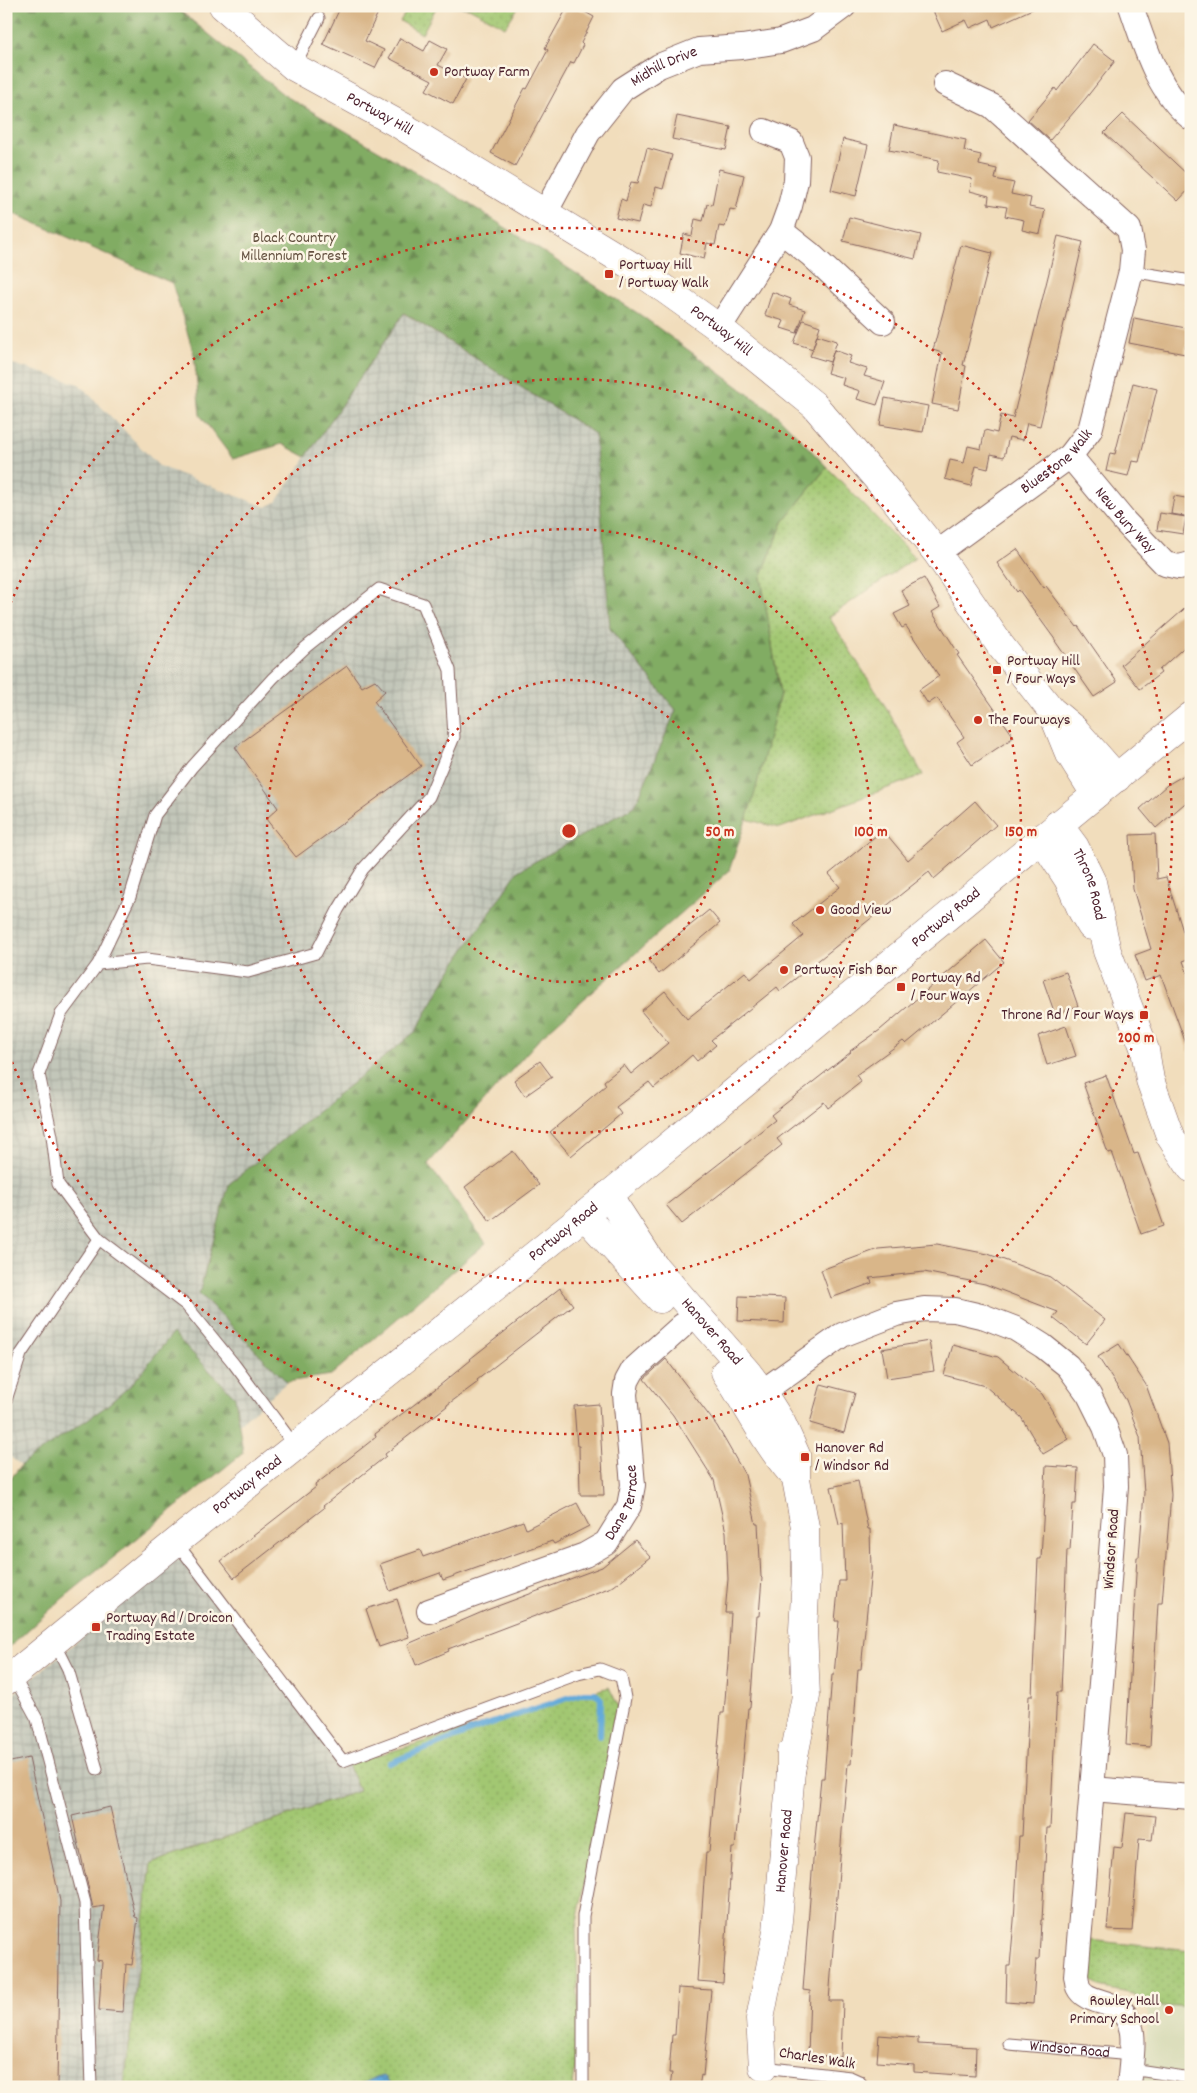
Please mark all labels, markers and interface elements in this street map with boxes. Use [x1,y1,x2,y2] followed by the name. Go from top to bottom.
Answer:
[626,40,701,93] street label: Midhill Drive
[444,61,530,84] place label: Portway Farm
[428,66,440,78] marker: Portway Farm
[342,86,417,142] street label: Portway Hill
[241,227,347,268] park label: Black Country Millennium Forest
[619,254,708,295] place label: Portway Hill / Portway Walk
[603,268,615,280] marker: Portway Hill / Portway Walk
[685,299,757,362] street label: Portway Hill
[1016,424,1098,500] street label: Bluestone Walk
[1089,482,1162,560] street label: New Bury Way
[1007,650,1080,691] place label: Portway Hill / Four Ways
[991,664,1003,676] marker: Portway Hill / Four Ways
[988,709,1071,732] place label: The Fourways
[972,714,984,726] marker: The Fourways
[560,822,578,840] centre of rings
[706,822,734,844] text: 50 m
[854,822,888,844] text: 100 m
[1005,822,1037,844] text: 150 m
[1066,845,1112,922] street label: Throne Road
[906,882,986,953] street label: Portway Road
[830,899,891,922] place label: Good View
[814,904,826,916] marker: Good View
[794,959,897,982] place label: Portway Fish Bar
[778,964,790,976] marker: Portway Fish Bar
[911,967,980,1008] place label: Portway Rd / Four Ways
[895,981,907,993] marker: Portway Rd / Four Ways
[1001,1004,1134,1027] place label: Throne Rd / Four Ways
[1138,1009,1150,1021] marker: Throne Rd / Four Ways
[1118,1028,1154,1050] text: 200 m
[524,1196,604,1267] street label: Portway Road
[675,1293,748,1371] street label: Hanover Road
[815,1437,889,1478] place label: Hanover Rd / Windsor Rd
[207,1450,287,1520] street label: Portway Road
[799,1451,811,1463] marker: Hanover Rd / Windsor Rd
[599,1464,645,1545] street label: Dane Terrace
[1098,1508,1126,1590] street label: Windsor Road
[106,1607,233,1648] place label: Portway Rd / Droicon Trading Estate
[90,1621,102,1633] marker: Portway Rd / Droicon Trading Estate
[769,1808,799,1894] street label: Hanover Road
[1069,1990,1159,2031] place label: Rowley Hall Primary School
[1163,2004,1175,2016] marker: Rowley Hall Primary School
[1029,2034,1111,2065] street label: Windsor Road
[777,2042,857,2076] street label: Charles Walk

